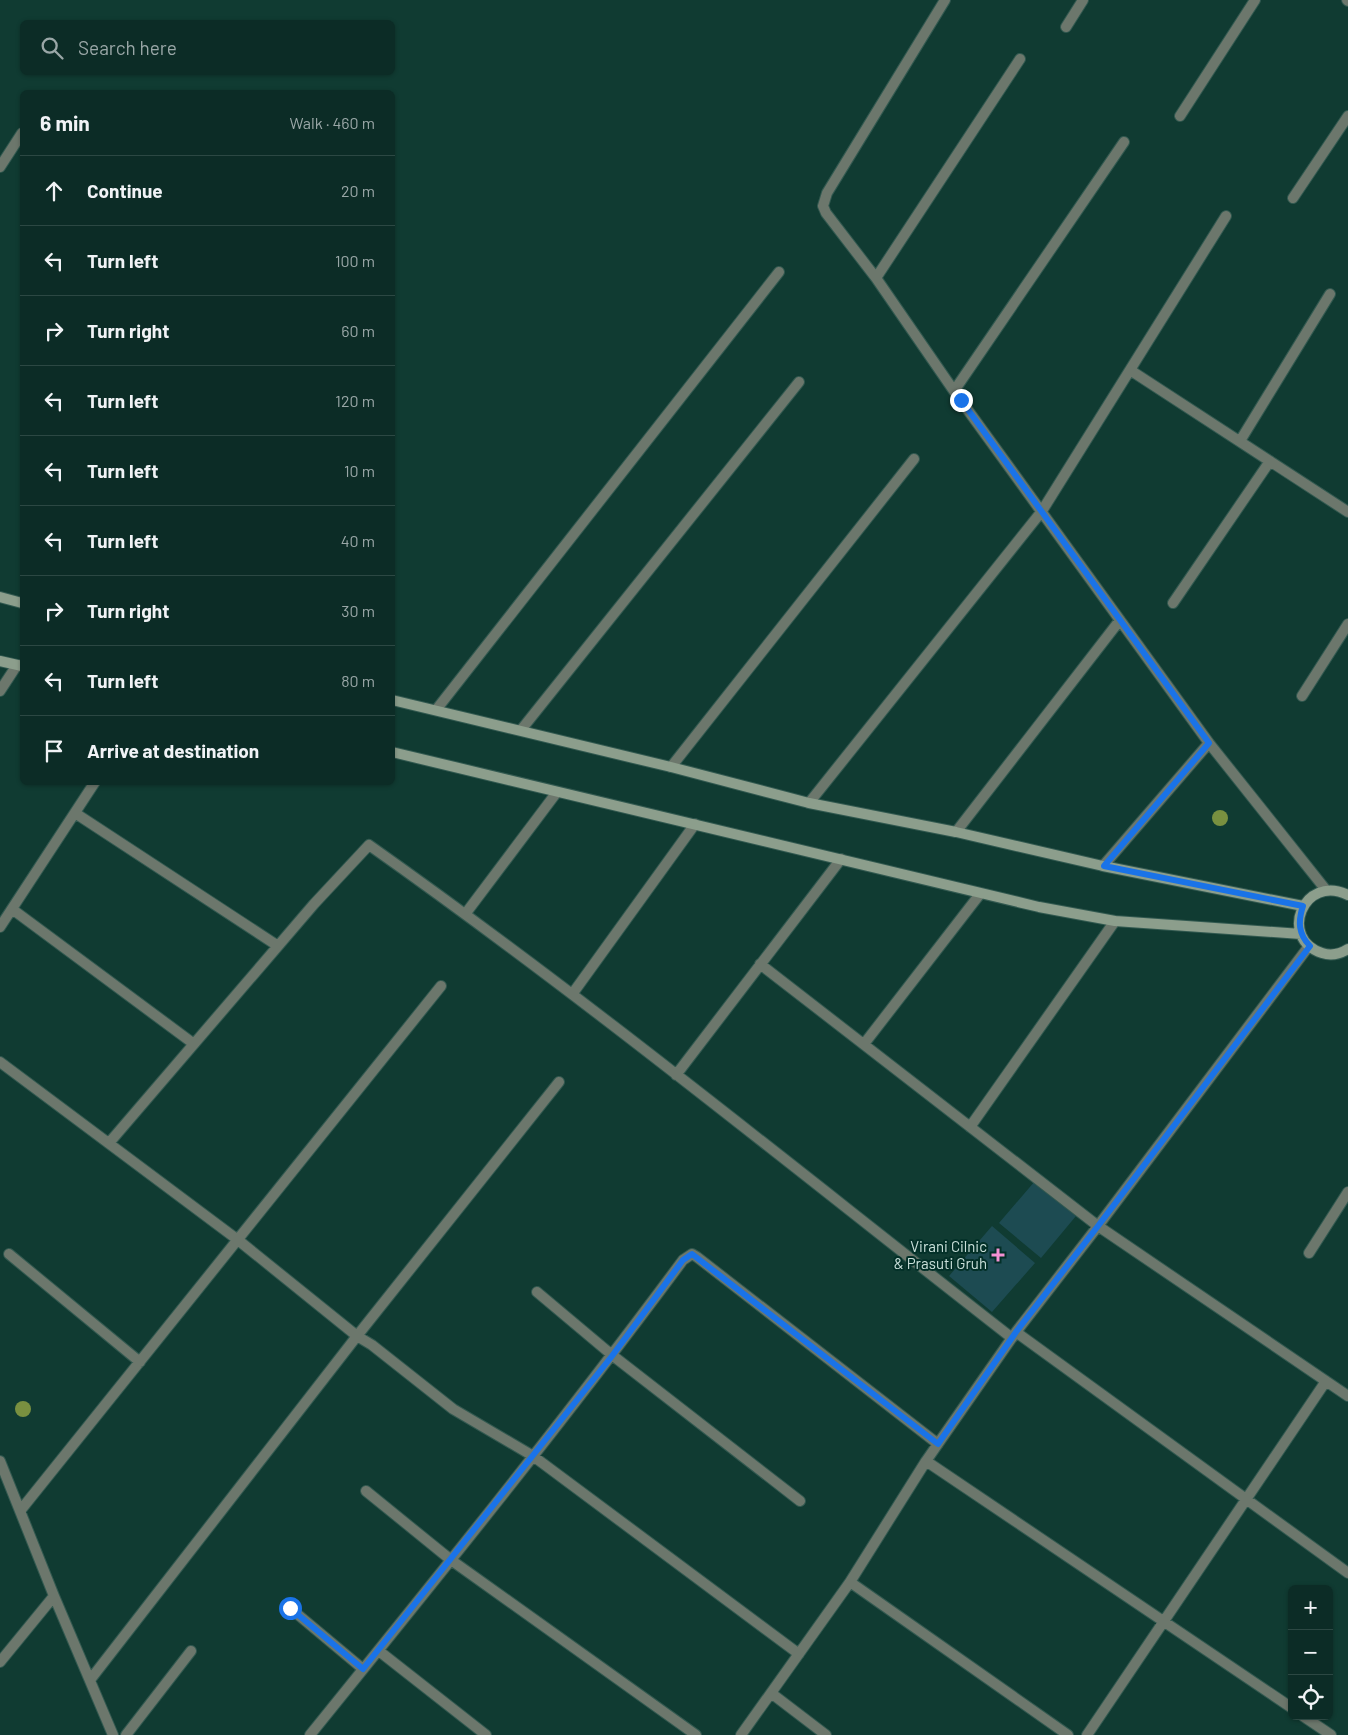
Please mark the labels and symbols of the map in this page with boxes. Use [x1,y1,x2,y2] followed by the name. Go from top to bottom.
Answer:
[950,389,973,412] route end
[894,1237,987,1272] place label: Virani Cilnic & Prasuti Gruh
[991,1248,1005,1262] marker: Virani Cilnic & Prasuti Gruh
[279,1597,302,1620] route start

